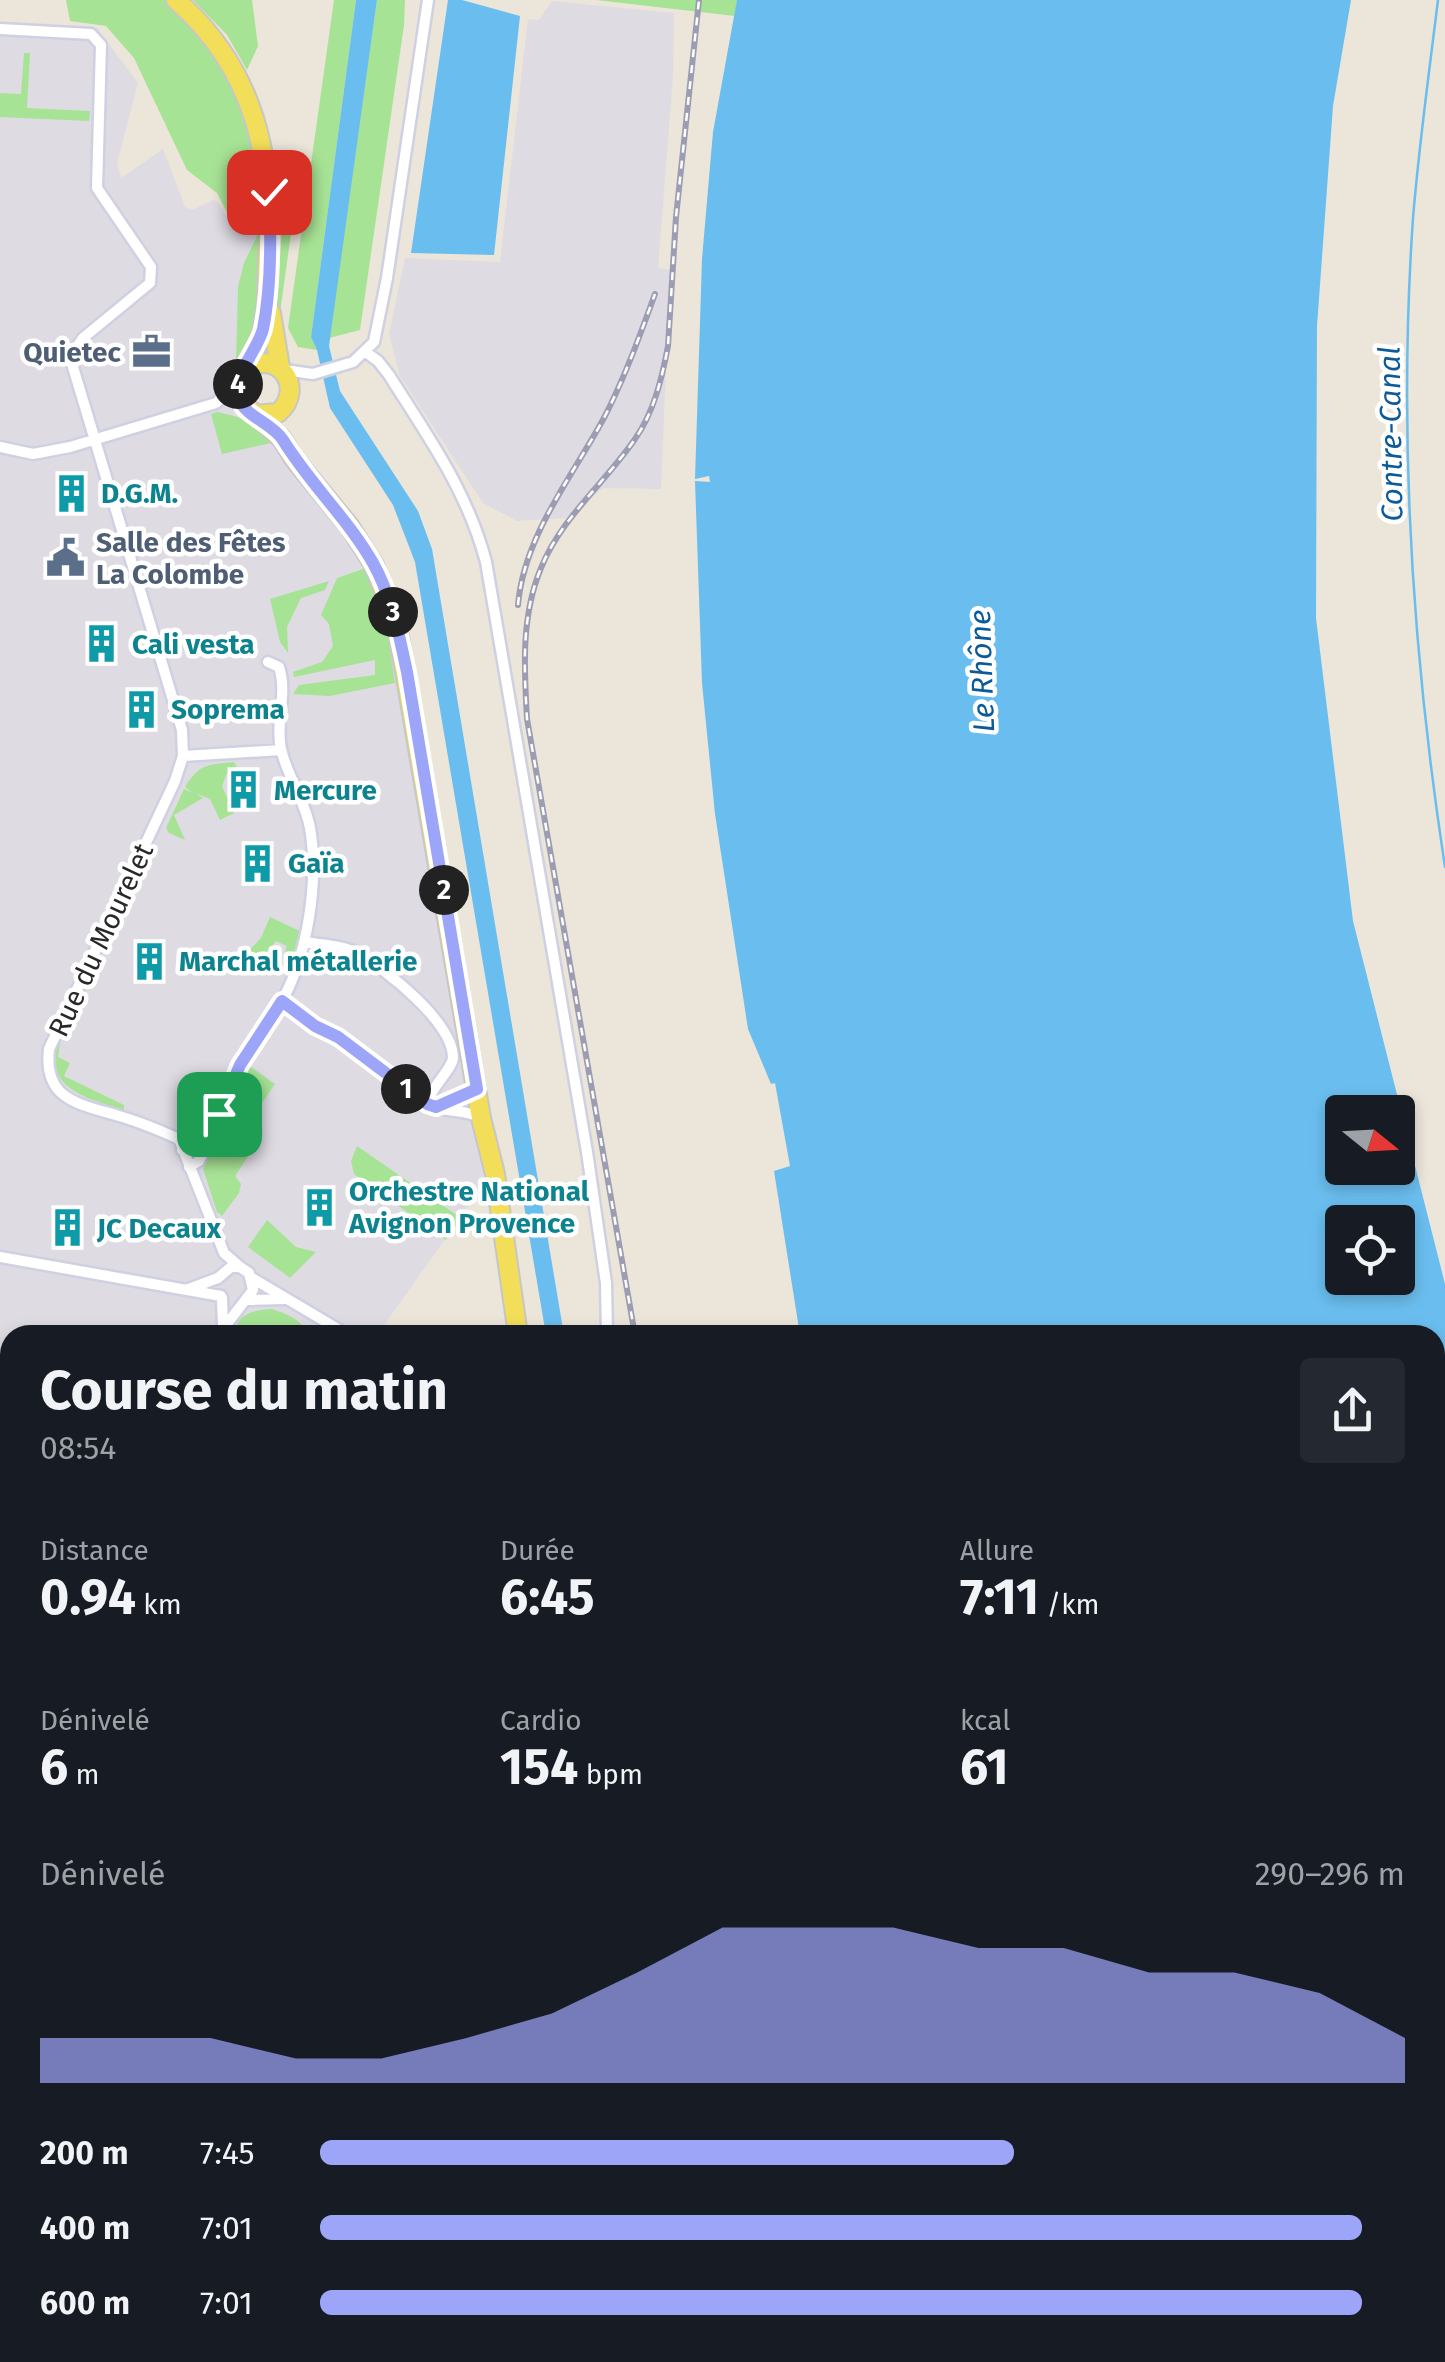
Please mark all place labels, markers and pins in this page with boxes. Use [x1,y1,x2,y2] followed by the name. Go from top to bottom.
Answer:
[227,150,312,235] pin
[130,331,172,373] office icon: Quietec
[23,336,122,369] place label: Quietec
[213,359,263,409] pin: 4
[50,472,92,514] building icon: D.G.M.
[101,477,178,510] place label: D.G.M.
[96,526,285,591] place label: Salle des Fêtes La Colombe
[45,537,87,579] public building icon: Salle des Fêtes La Colombe
[368,587,418,637] pin: 3
[81,623,123,665] building icon: Cali vesta
[132,628,255,661] place label: Cali vesta
[120,688,162,730] building icon: Soprema
[171,693,285,726] place label: Soprema
[223,769,265,811] building icon: Mercure
[274,774,377,807] place label: Mercure
[237,842,279,884] building icon: Gaïa
[288,847,345,880] place label: Gaïa
[419,865,469,915] pin: 2
[128,940,170,982] building icon: Marchal métallerie
[179,945,418,978] place label: Marchal métallerie
[381,1064,431,1114] pin: 1
[177,1072,262,1157] pin
[348,1175,590,1240] place label: Orchestre National Avignon Provence
[298,1186,340,1228] building icon: Orchestre National Avignon Provence
[46,1207,88,1249] building icon: JC Decaux
[96,1212,222,1245] place label: JC Decaux

